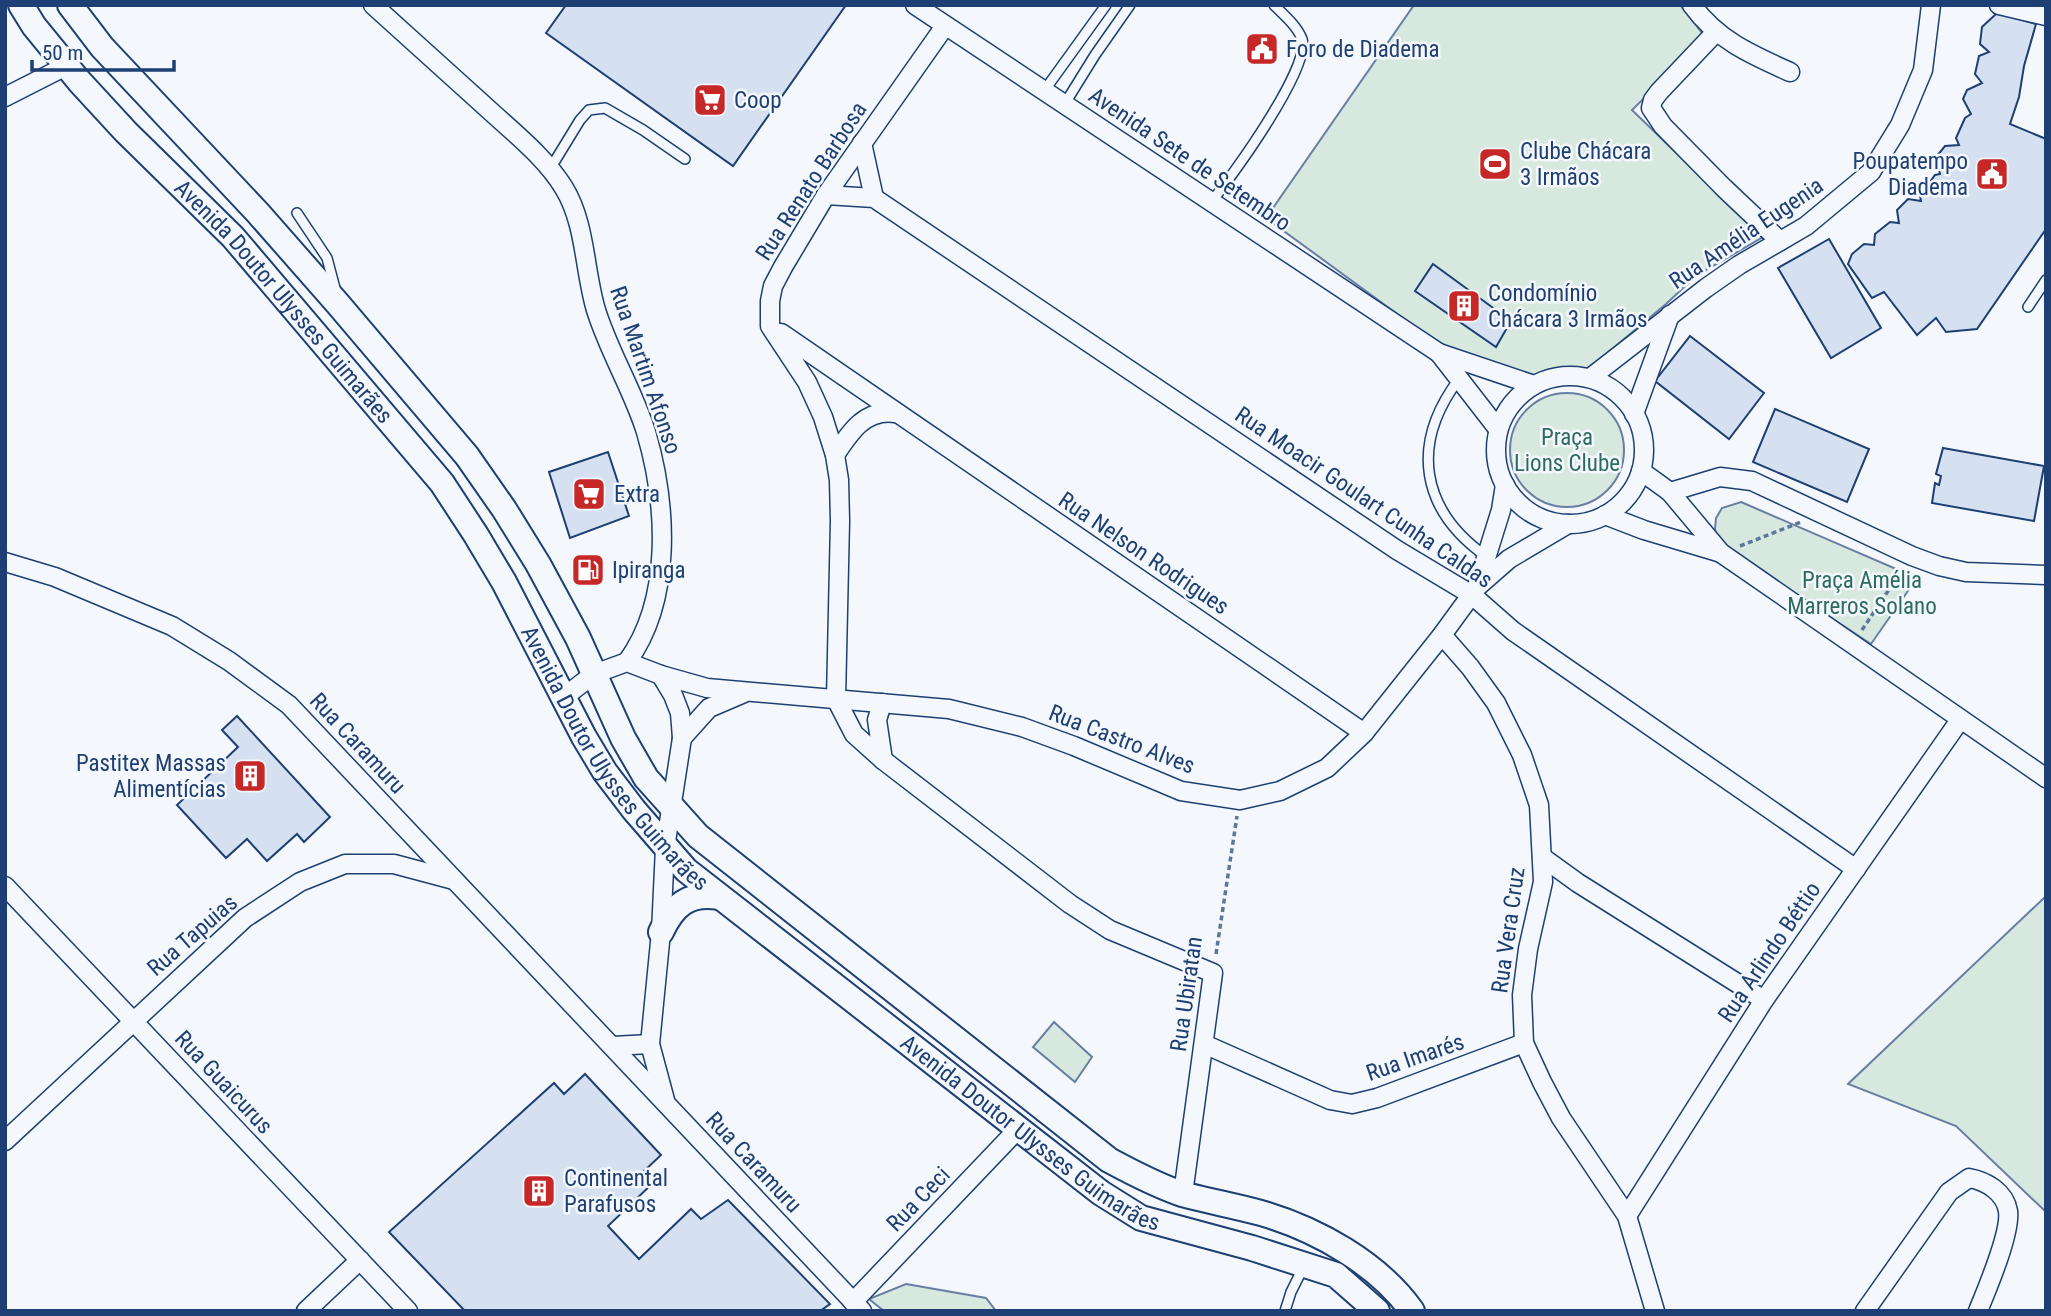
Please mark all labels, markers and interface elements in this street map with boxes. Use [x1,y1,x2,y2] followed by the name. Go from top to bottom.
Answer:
[32,28,173,72] scale bar
[1243,30,1281,68] public building icon: Foro de Diadema
[1286,36,1439,63] place label: Foro de Diadema
[42,41,83,65] text: 50 m
[691,81,729,119] supermarket icon: Coop
[1084,82,1296,237] street label: Avenida Sete de Setembro
[734,87,781,114] place label: Coop
[750,97,873,265] street label: Rua Renato Barbosa
[1520,138,1651,191] place label: Clube Chácara 3 Irmãos
[1476,145,1514,183] sports icon: Clube Chácara 3 Irmãos
[1853,148,1968,201] place label: Poupatempo Diadema
[1973,155,2011,193] public building icon: Poupatempo Diadema
[1664,172,1828,295] street label: Rua Amélia Eugenia
[169,174,398,429] street label: Avenida Doutor Ulysses Guimarães
[1488,280,1647,333] place label: Condomínio Chácara 3 Irmãos
[604,283,687,458] street label: Rua Martim Afonso
[1445,287,1483,325] building icon: Condomínio Chácara 3 Irmãos
[1230,401,1498,594] street label: Rua Moacir Goulart Cunha Caldas
[1514,424,1620,477] park label: Praça Lions Clube
[570,475,608,513] supermarket icon: Extra
[614,481,660,508] place label: Extra
[1053,486,1234,620] street label: Rua Nelson Rodrigues
[569,551,607,589] fuel station icon: Ipiranga
[612,557,685,584] place label: Ipiranga
[1787,567,1937,620] park label: Praça Amélia Marreros Solano
[515,622,714,896] street label: Avenida Doutor Ulysses Guimarães
[304,687,411,799] street label: Rua Caramuru
[1045,699,1199,780] street label: Rua Castro Alves
[76,750,226,803] place label: Pastitex Massas Alimentícias
[231,757,269,795] building icon: Pastitex Massas Alimentícias
[1486,865,1531,995] street label: Rua Vera Cruz
[1712,877,1826,1028] street label: Rua Arlindo Béttio
[142,889,243,982] street label: Rua Tapuias
[1165,935,1208,1053] street label: Rua Ubiratan
[169,1025,278,1139] street label: Rua Guaicurus
[1363,1028,1468,1087] street label: Rua Imarés
[895,1029,1163,1236] street label: Avenida Doutor Ulysses Guimarães
[700,1106,807,1218] street label: Rua Caramuru
[881,1161,956,1237] street label: Rua Ceci
[564,1165,668,1218] place label: Continental Parafusos
[520,1172,558,1210] building icon: Continental Parafusos

